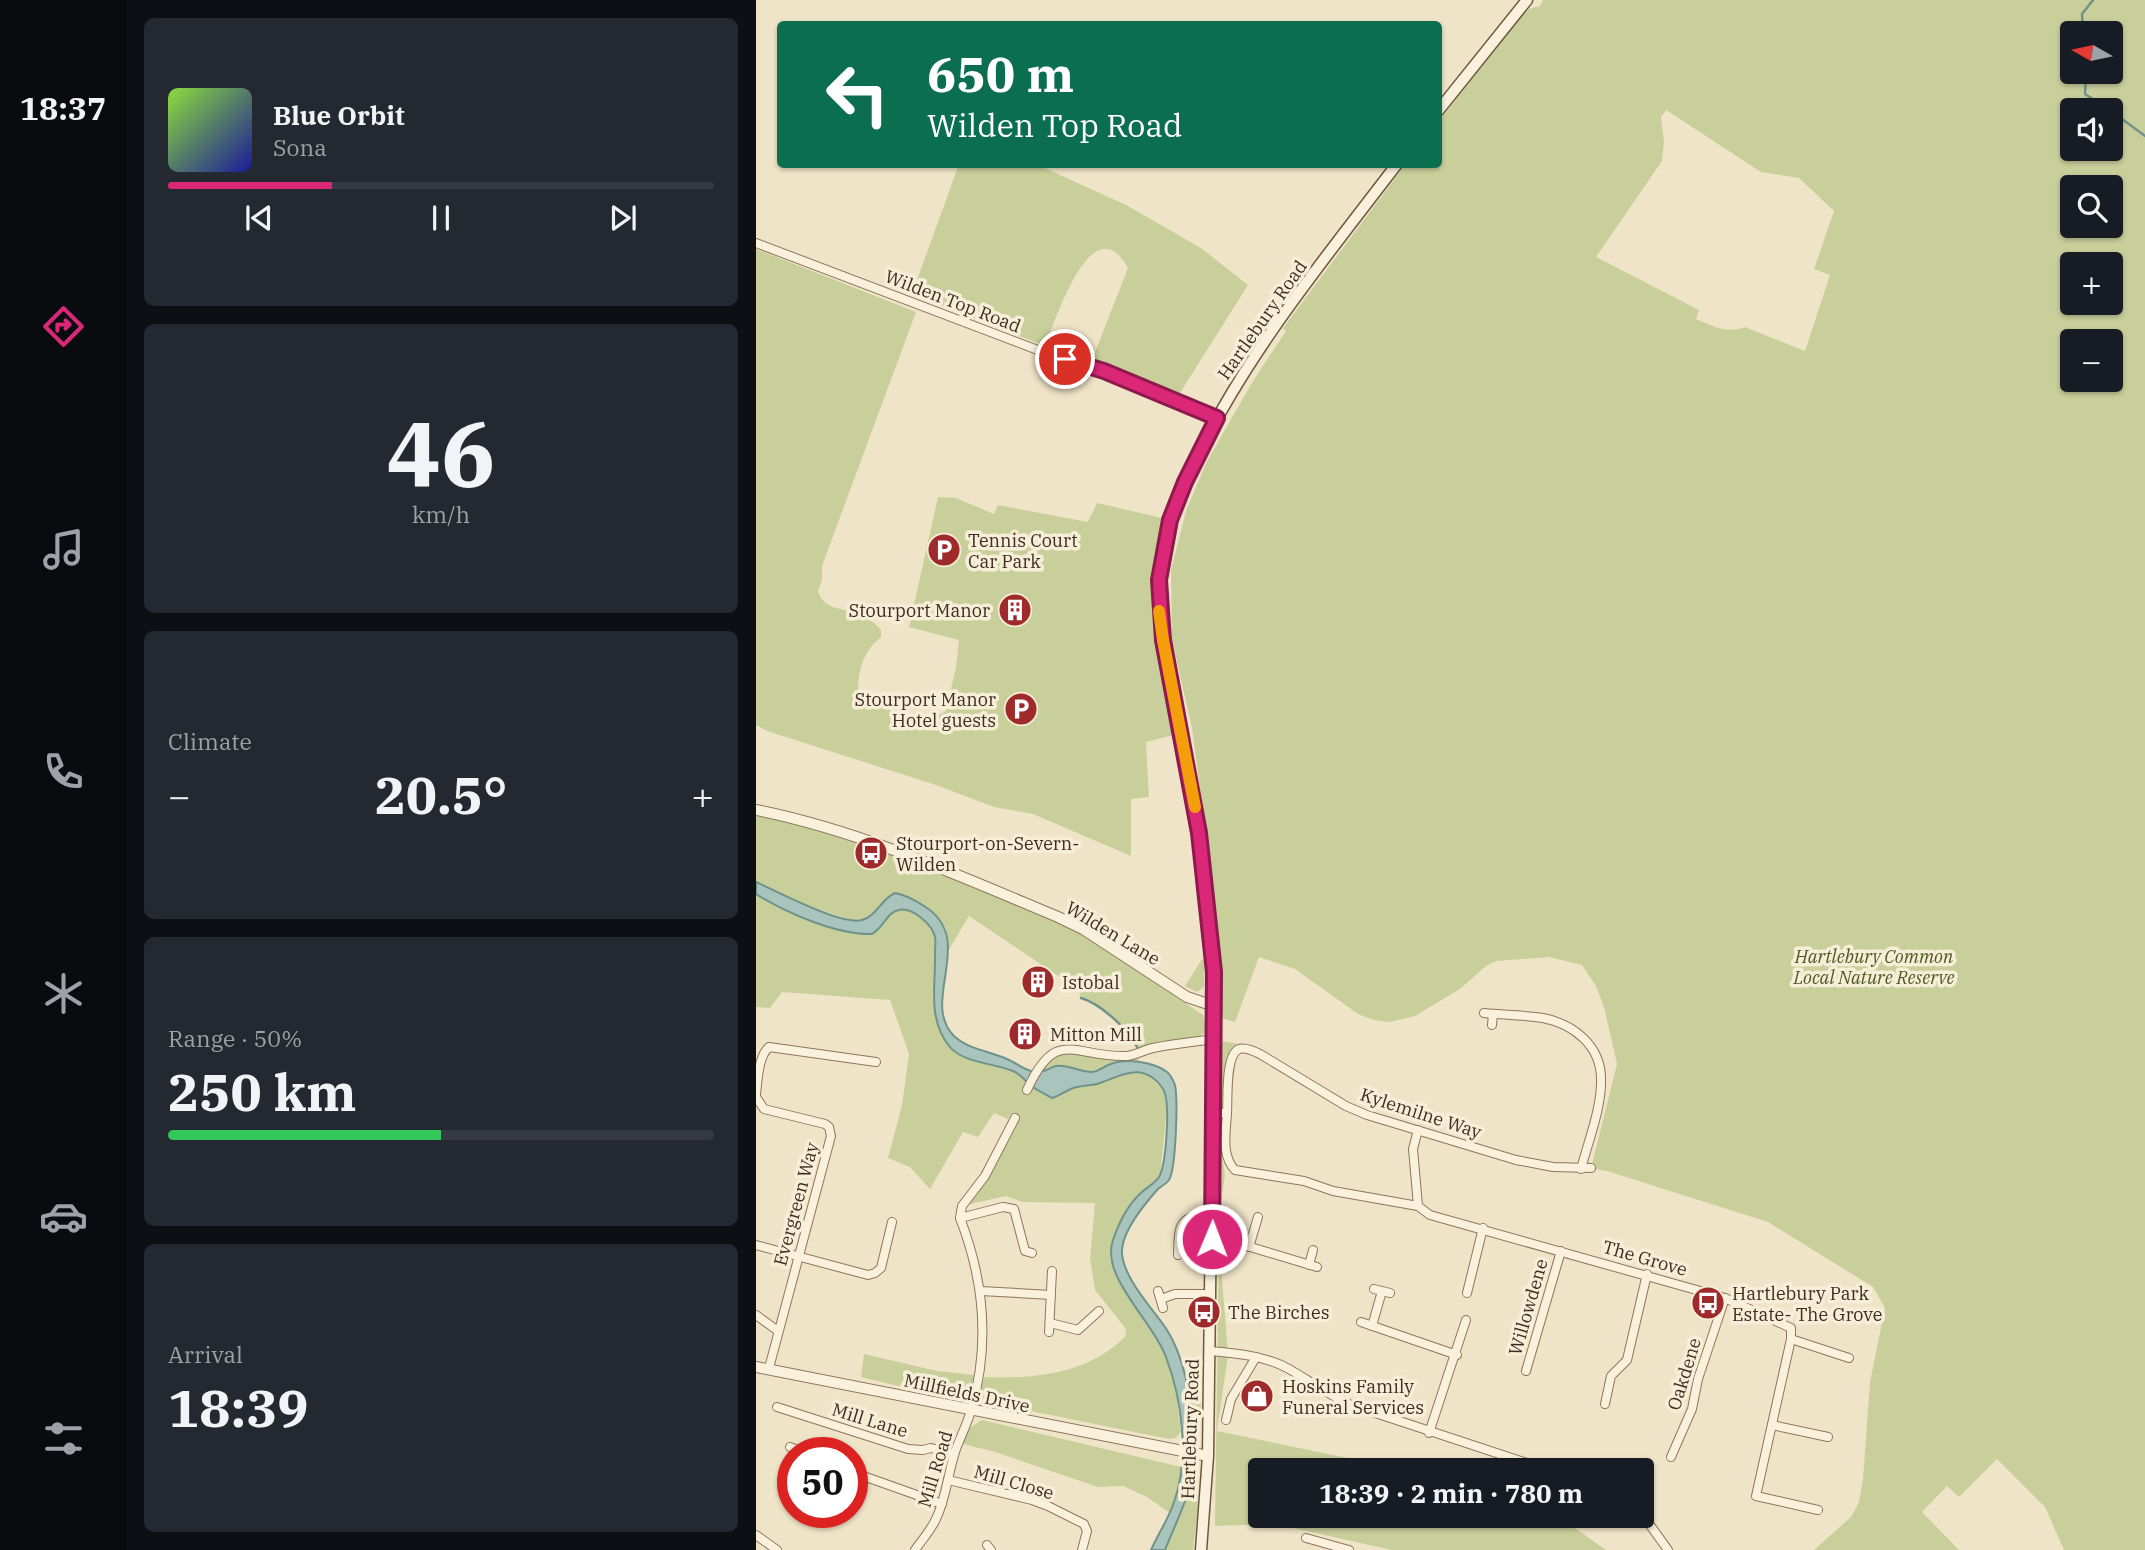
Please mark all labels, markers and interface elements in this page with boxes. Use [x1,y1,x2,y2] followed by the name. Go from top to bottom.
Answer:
[2060,21,2123,84] north arrow
[2060,21,2123,392] map controls
[927,42,1074,105] text: 650 m
[812,49,903,140] icon: left
[20,87,106,129] text: 18:37
[273,98,405,132] text: Blue Orbit
[2060,98,2123,161] button: sound
[927,104,1183,146] text: Wilden Top Road
[273,132,327,162] text: Sona
[2060,175,2123,238] button: search
[240,199,278,237] icon: previous
[422,199,460,237] icon: pause
[604,199,642,237] icon: next
[2060,252,2123,315] button: +
[1212,256,1312,384] street label: Hartlebury Road
[882,265,1024,338] street label: Wilden Top Road
[39,302,88,351] icon: directions
[1035,329,1095,389] pin
[2060,329,2123,392] button: −
[1046,340,1084,378] icon: arrive
[386,394,496,512] text: 46
[412,499,470,529] text: km/h
[39,525,88,574] icon: music
[968,529,1078,573] place label: Tennis Court Car Park
[925,531,963,569] parking icon: Tennis Court Car Park
[996,591,1034,629] building icon: Stourport Manor
[849,599,990,622] place label: Stourport Manor
[855,688,996,732] place label: Stourport Manor Hotel guests
[1002,690,1040,728] parking icon: Stourport Manor Hotel guests
[168,726,252,756] text: Climate
[39,747,88,796] icon: phone
[375,761,507,828] text: 20.5°
[168,771,191,820] text: −
[691,771,714,820] text: +
[896,832,1079,876] place label: Stourport-on-Severn- Wilden
[852,834,890,872] bus stop icon: Stourport-on-Severn- Wilden
[1062,896,1164,970] street label: Wilden Lane
[1792,945,1955,989] park label: Hartlebury Common Local Nature Reserve
[1019,963,1057,1001] building icon: Istobal
[39,969,88,1018] icon: climate
[1062,971,1120,994] place label: Istobal
[1006,1015,1044,1053] building icon: Mitton Mill
[168,1023,302,1053] text: Range · 50%
[1050,1023,1142,1046] place label: Mitton Mill
[168,1058,357,1125] text: 250 km
[1357,1083,1485,1144] street label: Kylemilne Way
[768,1139,824,1268] street label: Evergreen Way
[39,1192,88,1241] icon: car
[1175,1202,1249,1276] position arrow
[1600,1235,1690,1281] street label: The Grove
[1503,1256,1553,1358] street label: Willowdene
[1732,1282,1882,1326] place label: Hartlebury Park Estate- The Grove
[1689,1284,1727,1322] bus stop icon: Hartlebury Park Estate- The Grove
[1185,1293,1223,1331] bus stop icon: The Birches
[1228,1301,1329,1324] place label: The Birches
[1662,1335,1706,1413] street label: Oakdene
[168,1339,243,1369] text: Arrival
[1176,1358,1204,1500] street label: Hartlebury Road
[902,1368,1032,1418] street label: Millfields Drive
[168,1374,309,1441] text: 18:39
[1282,1375,1424,1419] place label: Hoskins Family Funeral Services
[1238,1377,1276,1415] shop icon: Hoskins Family Funeral Services
[829,1398,911,1442] street label: Mill Lane
[39,1414,88,1463] icon: filters
[912,1428,958,1510] street label: Mill Road
[777,1437,868,1528] speed limit sign: 50
[971,1460,1057,1504] street label: Mill Close
[1319,1476,1583,1510] text: 18:39 · 2 min · 780 m

